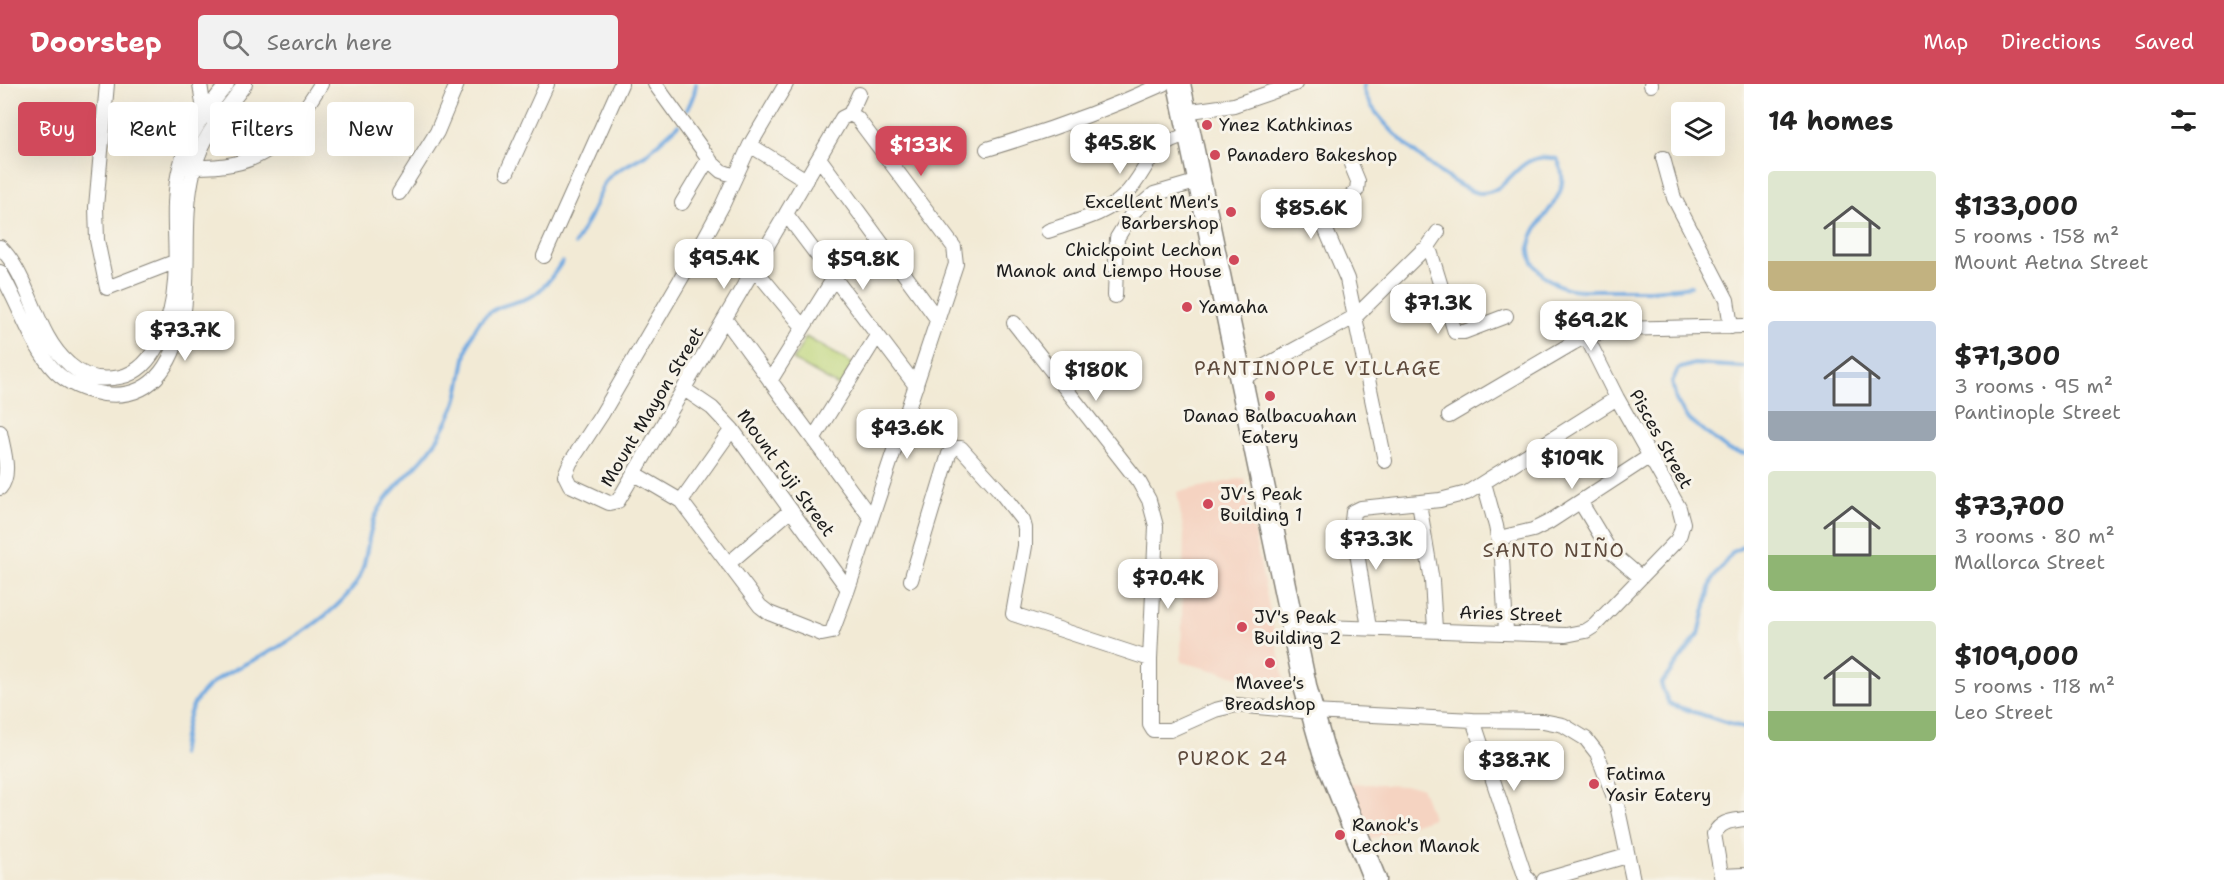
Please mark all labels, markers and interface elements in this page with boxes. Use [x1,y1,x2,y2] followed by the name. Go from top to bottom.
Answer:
[198,15,618,69] search box
[30,23,162,61] text: Doorstep
[219,26,252,59] icon: search
[267,28,393,57] text: Search here
[1923,28,1968,56] text: Map
[2001,28,2101,56] text: Directions
[2134,28,2194,56] text: Saved
[18,102,96,156] chip: Buy
[108,102,198,156] chip: Rent
[210,102,315,156] chip: Filters
[327,102,414,156] chip: New
[1671,102,1725,156] map controls
[1671,102,1725,156] button: layers
[1768,103,1894,138] text: 14 homes
[2167,104,2200,137] icon: filters
[1219,113,1353,137] place label: Ynez Kathkinas
[1200,118,1214,132] marker: Ynez Kathkinas
[1071,124,1169,175] pin: $45.8K
[879,126,963,177] pin: $133K
[1084,130,1156,156] text: $45.8K
[890,132,952,158] text: $133K
[1227,143,1397,167] place label: Panadero Bakeshop
[1208,148,1222,162] marker: Panadero Bakeshop
[1954,188,2078,223] text: $133,000
[1262,189,1360,240] pin: $85.6K
[1085,190,1219,235] place label: Excellent Men's Barbershop
[1275,195,1347,221] text: $85.6K
[1816,195,1888,267] icon: home
[1224,205,1238,219] marker: Excellent Men's Barbershop
[1954,223,2119,249] text: 5 rooms · 158 m²
[996,238,1222,283] place label: Chickpoint Lechon Manok and Liempo House
[675,239,773,290] pin: $95.4K
[814,240,912,291] pin: $59.8K
[689,245,759,271] text: $95.4K
[827,246,899,272] text: $59.8K
[1954,249,2148,275] text: Mount Aetna Street
[1227,253,1241,267] marker: Chickpoint Lechon Manok and Liempo House
[1389,284,1487,335] pin: $71.3K
[1404,290,1472,316] text: $71.3K
[1199,295,1268,319] place label: Yamaha
[1180,300,1194,314] marker: Yamaha
[1542,301,1640,352] pin: $69.2K
[1554,307,1628,333] text: $69.2K
[136,311,234,362] pin: $73.7K
[149,317,221,343] text: $73.7K
[595,322,709,491] street label: Mount Mayon Street
[1954,338,2060,373] text: $71,300
[1816,345,1888,417] icon: home
[1054,351,1138,402] pin: $180K
[1194,355,1442,381] district label: PANTINOPLE VILLAGE
[1064,357,1128,383] text: $180K
[1954,373,2113,399] text: 3 rooms · 95 m²
[1624,385,1698,493] street label: Pisces Street
[1263,389,1277,403] marker: Danao Balbacuahan Eatery
[1954,399,2121,425] text: Pantinople Street
[732,404,840,542] street label: Mount Fuji Street
[1183,404,1357,449] place label: Danao Balbacuahan Eatery
[858,409,956,460] pin: $43.6K
[870,415,944,441] text: $43.6K
[1530,439,1614,490] pin: $109K
[1540,445,1604,471] text: $109K
[1220,482,1303,527] place label: JV's Peak Building 1
[1954,488,2065,523] text: $73,700
[1816,495,1888,567] icon: home
[1201,497,1215,511] marker: JV's Peak Building 1
[1327,520,1425,571] pin: $73.3K
[1954,523,2115,549] text: 3 rooms · 80 m²
[1339,526,1413,552] text: $73.3K
[1483,537,1625,563] district label: SANTO NIÑO
[1954,549,2105,575] text: Mallorca Street
[1119,559,1217,610] pin: $70.4K
[1132,565,1204,591] text: $70.4K
[1459,600,1563,628] street label: Aries Street
[1254,605,1342,650] place label: JV's Peak Building 2
[1235,620,1249,634] marker: JV's Peak Building 2
[1954,638,2079,673] text: $109,000
[1816,645,1888,717] icon: home
[1263,656,1277,670] marker: Mavee's Breadshop
[1224,671,1316,716] place label: Mavee's Breadshop
[1954,673,2115,699] text: 5 rooms · 118 m²
[1954,699,2053,725] text: Leo Street
[1465,741,1563,792] pin: $38.7K
[1177,745,1289,771] district label: PUROK 24
[1478,747,1550,773] text: $38.7K
[1606,762,1711,807] place label: Fatima Yasir Eatery
[1587,777,1601,791] marker: Fatima Yasir Eatery
[1352,813,1480,858] place label: Ranok's Lechon Manok
[1333,828,1347,842] marker: Ranok's Lechon Manok

